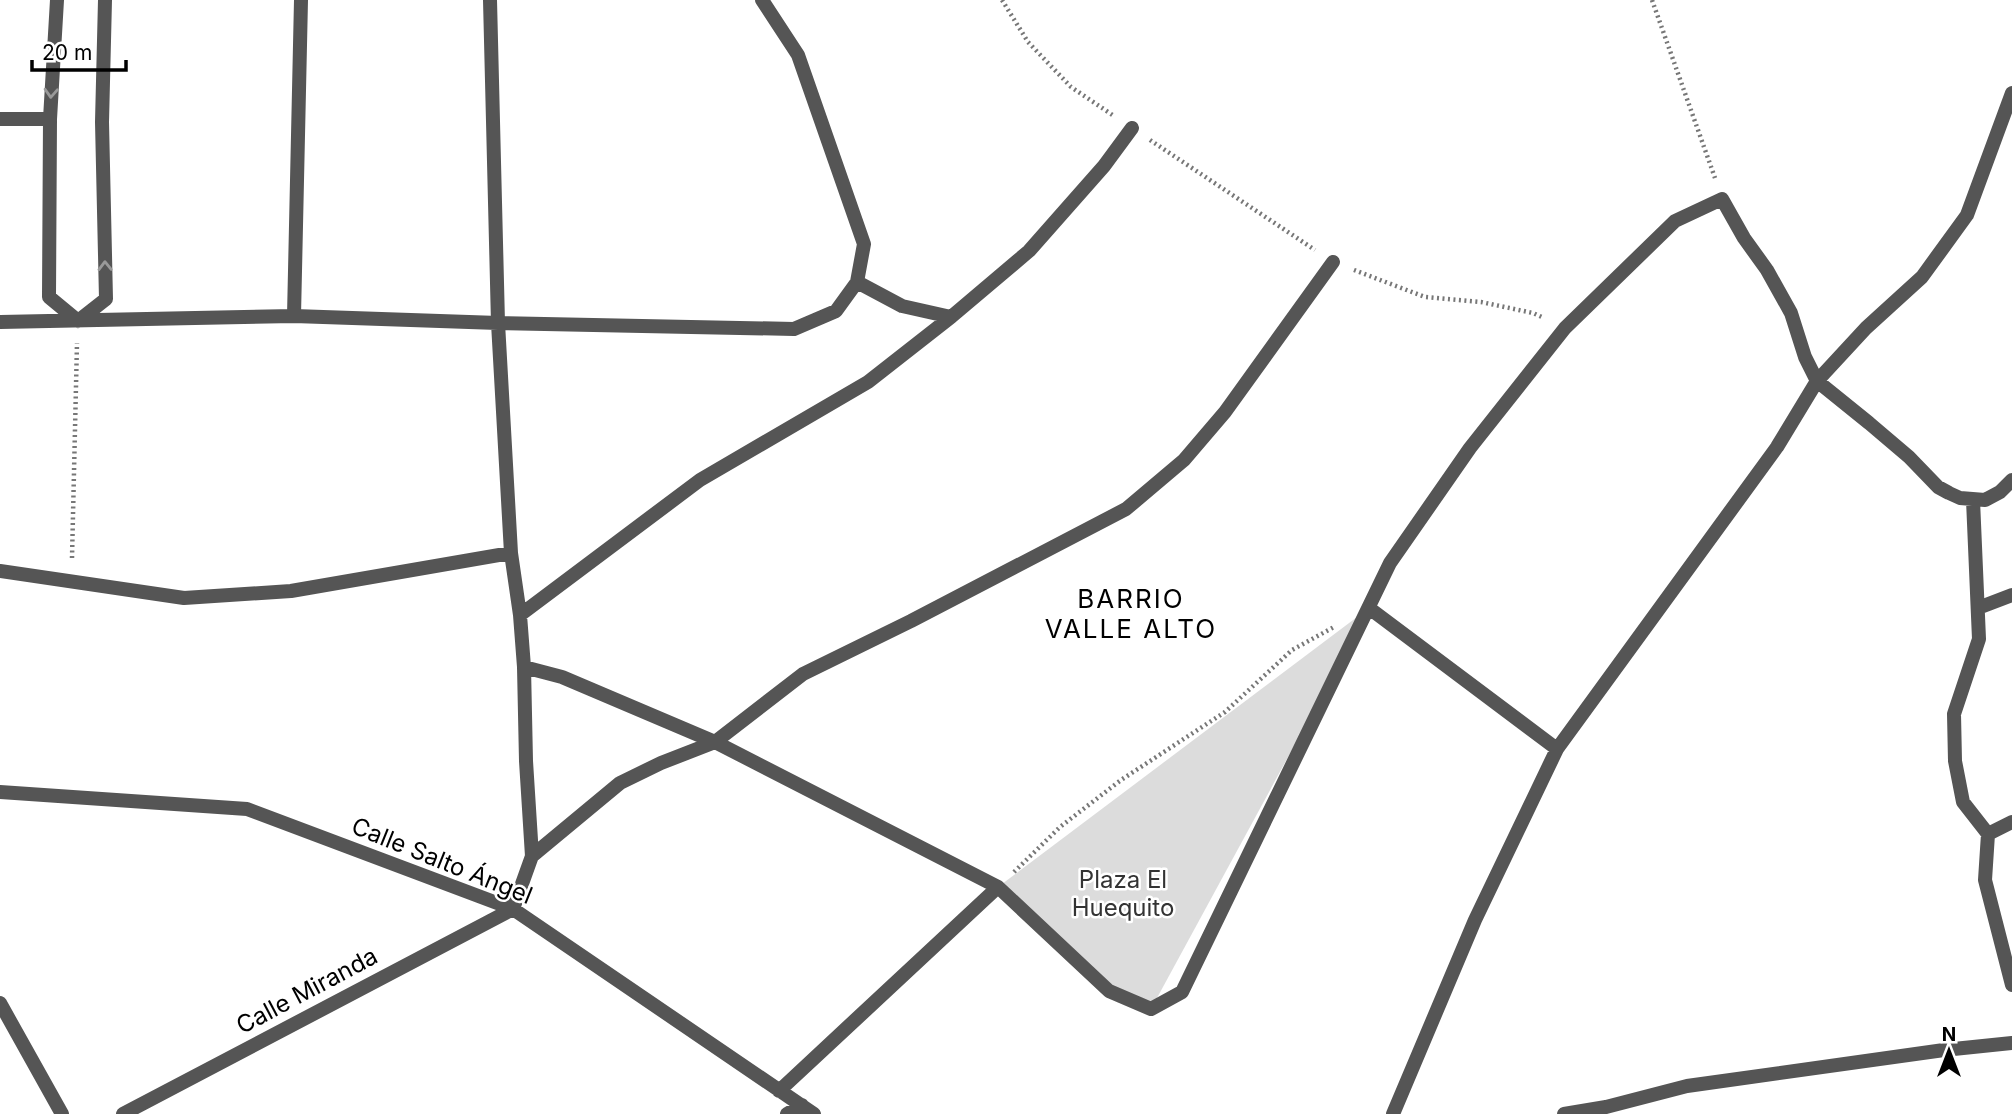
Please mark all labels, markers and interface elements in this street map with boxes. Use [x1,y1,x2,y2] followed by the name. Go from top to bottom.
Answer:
[32,28,126,72] scale bar
[42,40,92,65] text: 20 m
[44,87,59,98] one-way arrow
[97,261,113,271] one-way arrow
[1045,583,1217,644] district label: BARRIO VALLE ALTO
[348,810,537,910] street label: Calle Salto Ángel
[1072,865,1174,922] park label: Plaza El Huequito
[231,941,382,1040] street label: Calle Miranda
[1914,1016,1984,1086] north arrow
[1942,1023,1956,1046] text: N

